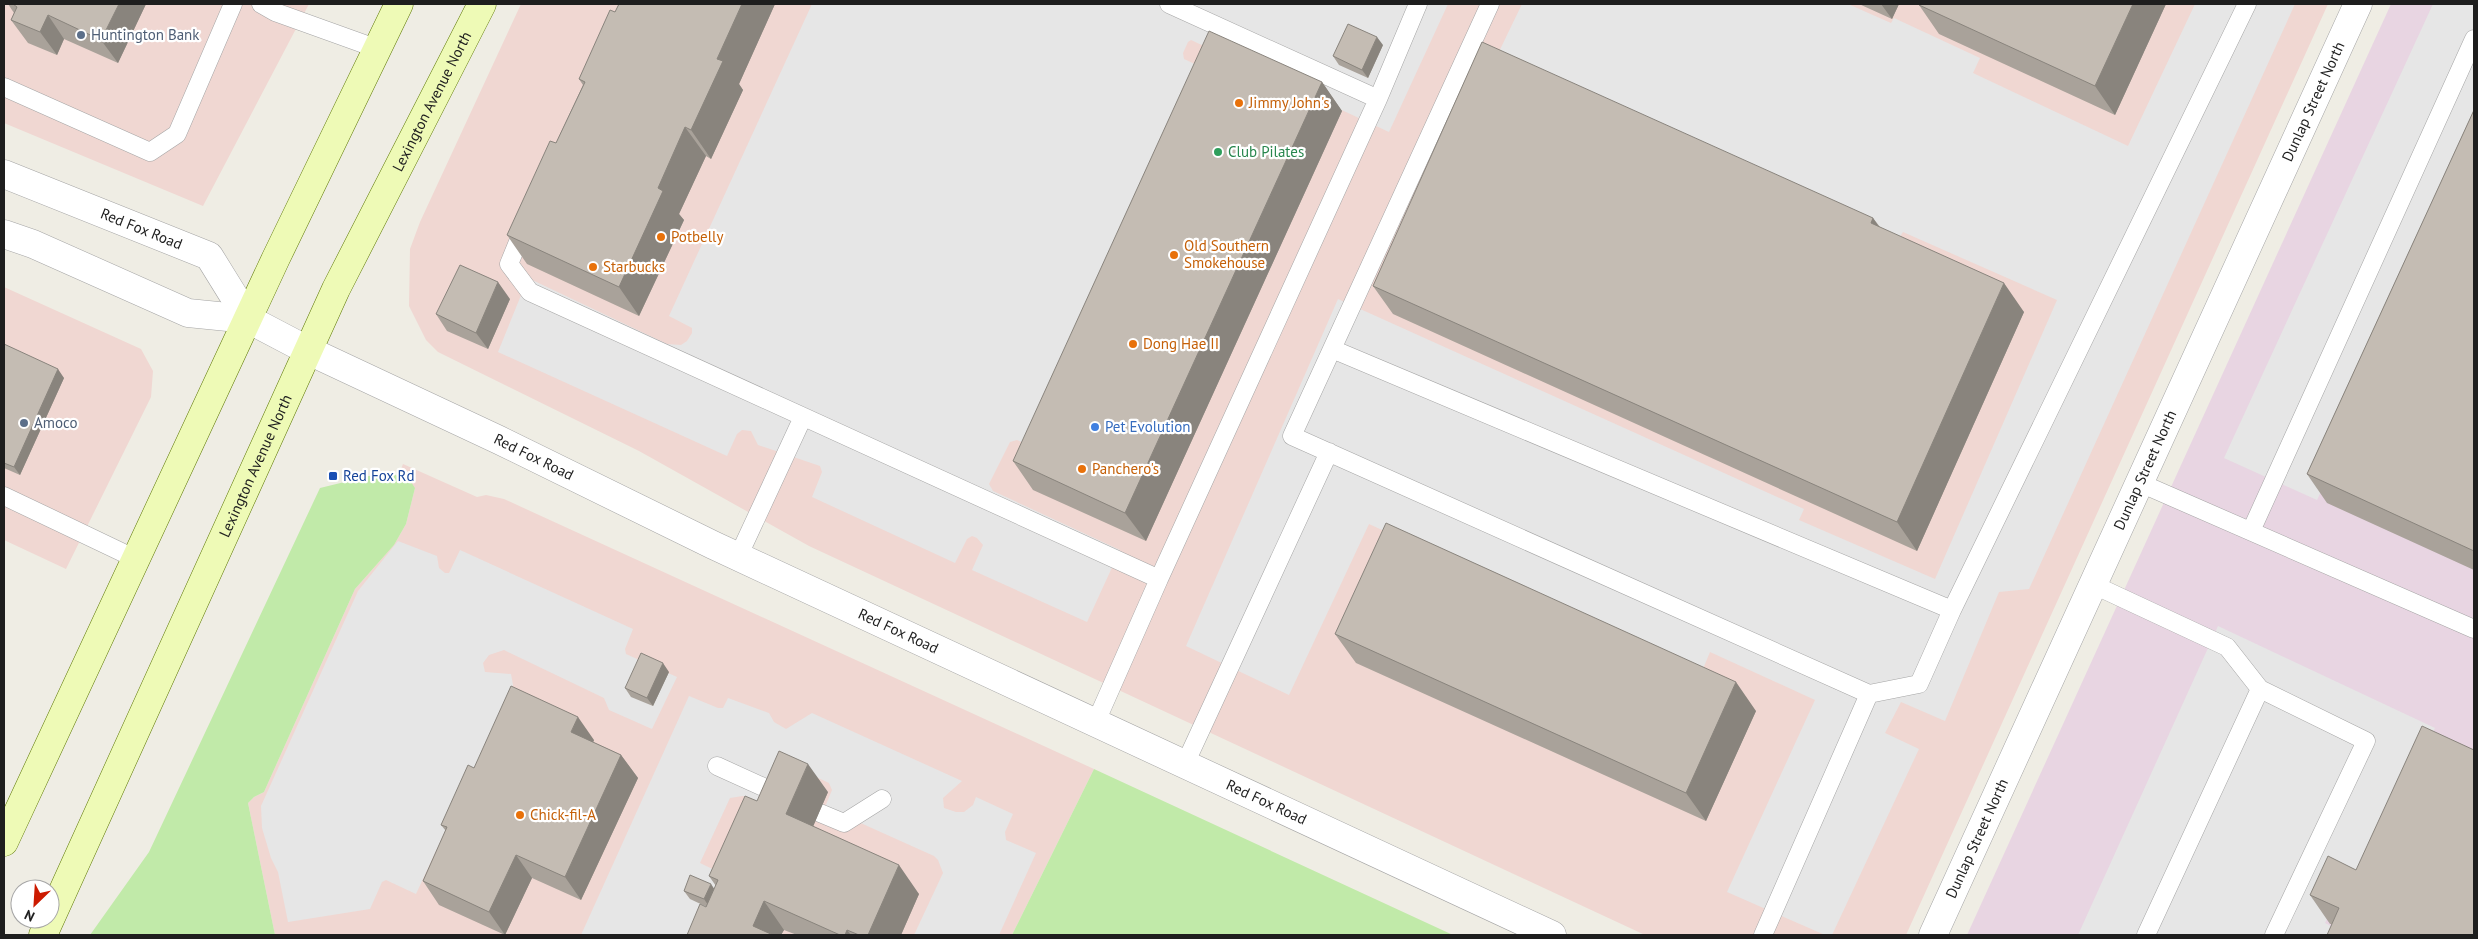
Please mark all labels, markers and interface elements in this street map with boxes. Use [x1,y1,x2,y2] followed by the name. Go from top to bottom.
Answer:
[91,25,200,44] place label: Huntington Bank
[388,28,475,175] street label: Lexington Avenue North
[75,29,87,41] marker: Huntington Bank
[2277,39,2348,164] street label: Dunlap Street North
[1248,93,1330,112] place label: Jimmy John's
[1233,97,1245,109] marker: Jimmy John's
[1228,142,1304,161] place label: Club Pilates
[1212,146,1224,158] marker: Club Pilates
[98,204,185,253] street label: Red Fox Road
[671,227,723,246] place label: Potbelly
[655,231,667,243] marker: Potbelly
[1184,236,1269,272] place label: Old Southern Smokehouse
[1168,249,1180,261] marker: Old Southern Smokehouse
[603,257,665,276] place label: Starbucks
[587,261,599,273] marker: Starbucks
[1143,334,1219,353] place label: Dong Hae II
[1127,338,1139,350] marker: Dong Hae II
[215,391,296,540] street label: Lexington Avenue North
[2109,407,2180,533] street label: Dunlap Street North
[34,413,77,432] place label: Amoco
[18,417,30,429] marker: Amoco
[1105,417,1191,436] place label: Pet Evolution
[1089,421,1101,433] marker: Pet Evolution
[491,429,577,484] street label: Red Fox Road
[1092,459,1159,478] place label: Panchero's
[1076,463,1088,475] marker: Panchero's
[343,466,415,485] place label: Red Fox Rd
[327,470,339,482] marker: Red Fox Rd
[855,604,942,658] street label: Red Fox Road
[1223,775,1310,829] street label: Red Fox Road
[1941,776,2012,901] street label: Dunlap Street North
[530,805,596,824] place label: Chick-fil-A
[514,809,526,821] marker: Chick-fil-A
[10,879,60,929] north arrow
[22,906,37,926] text: N

